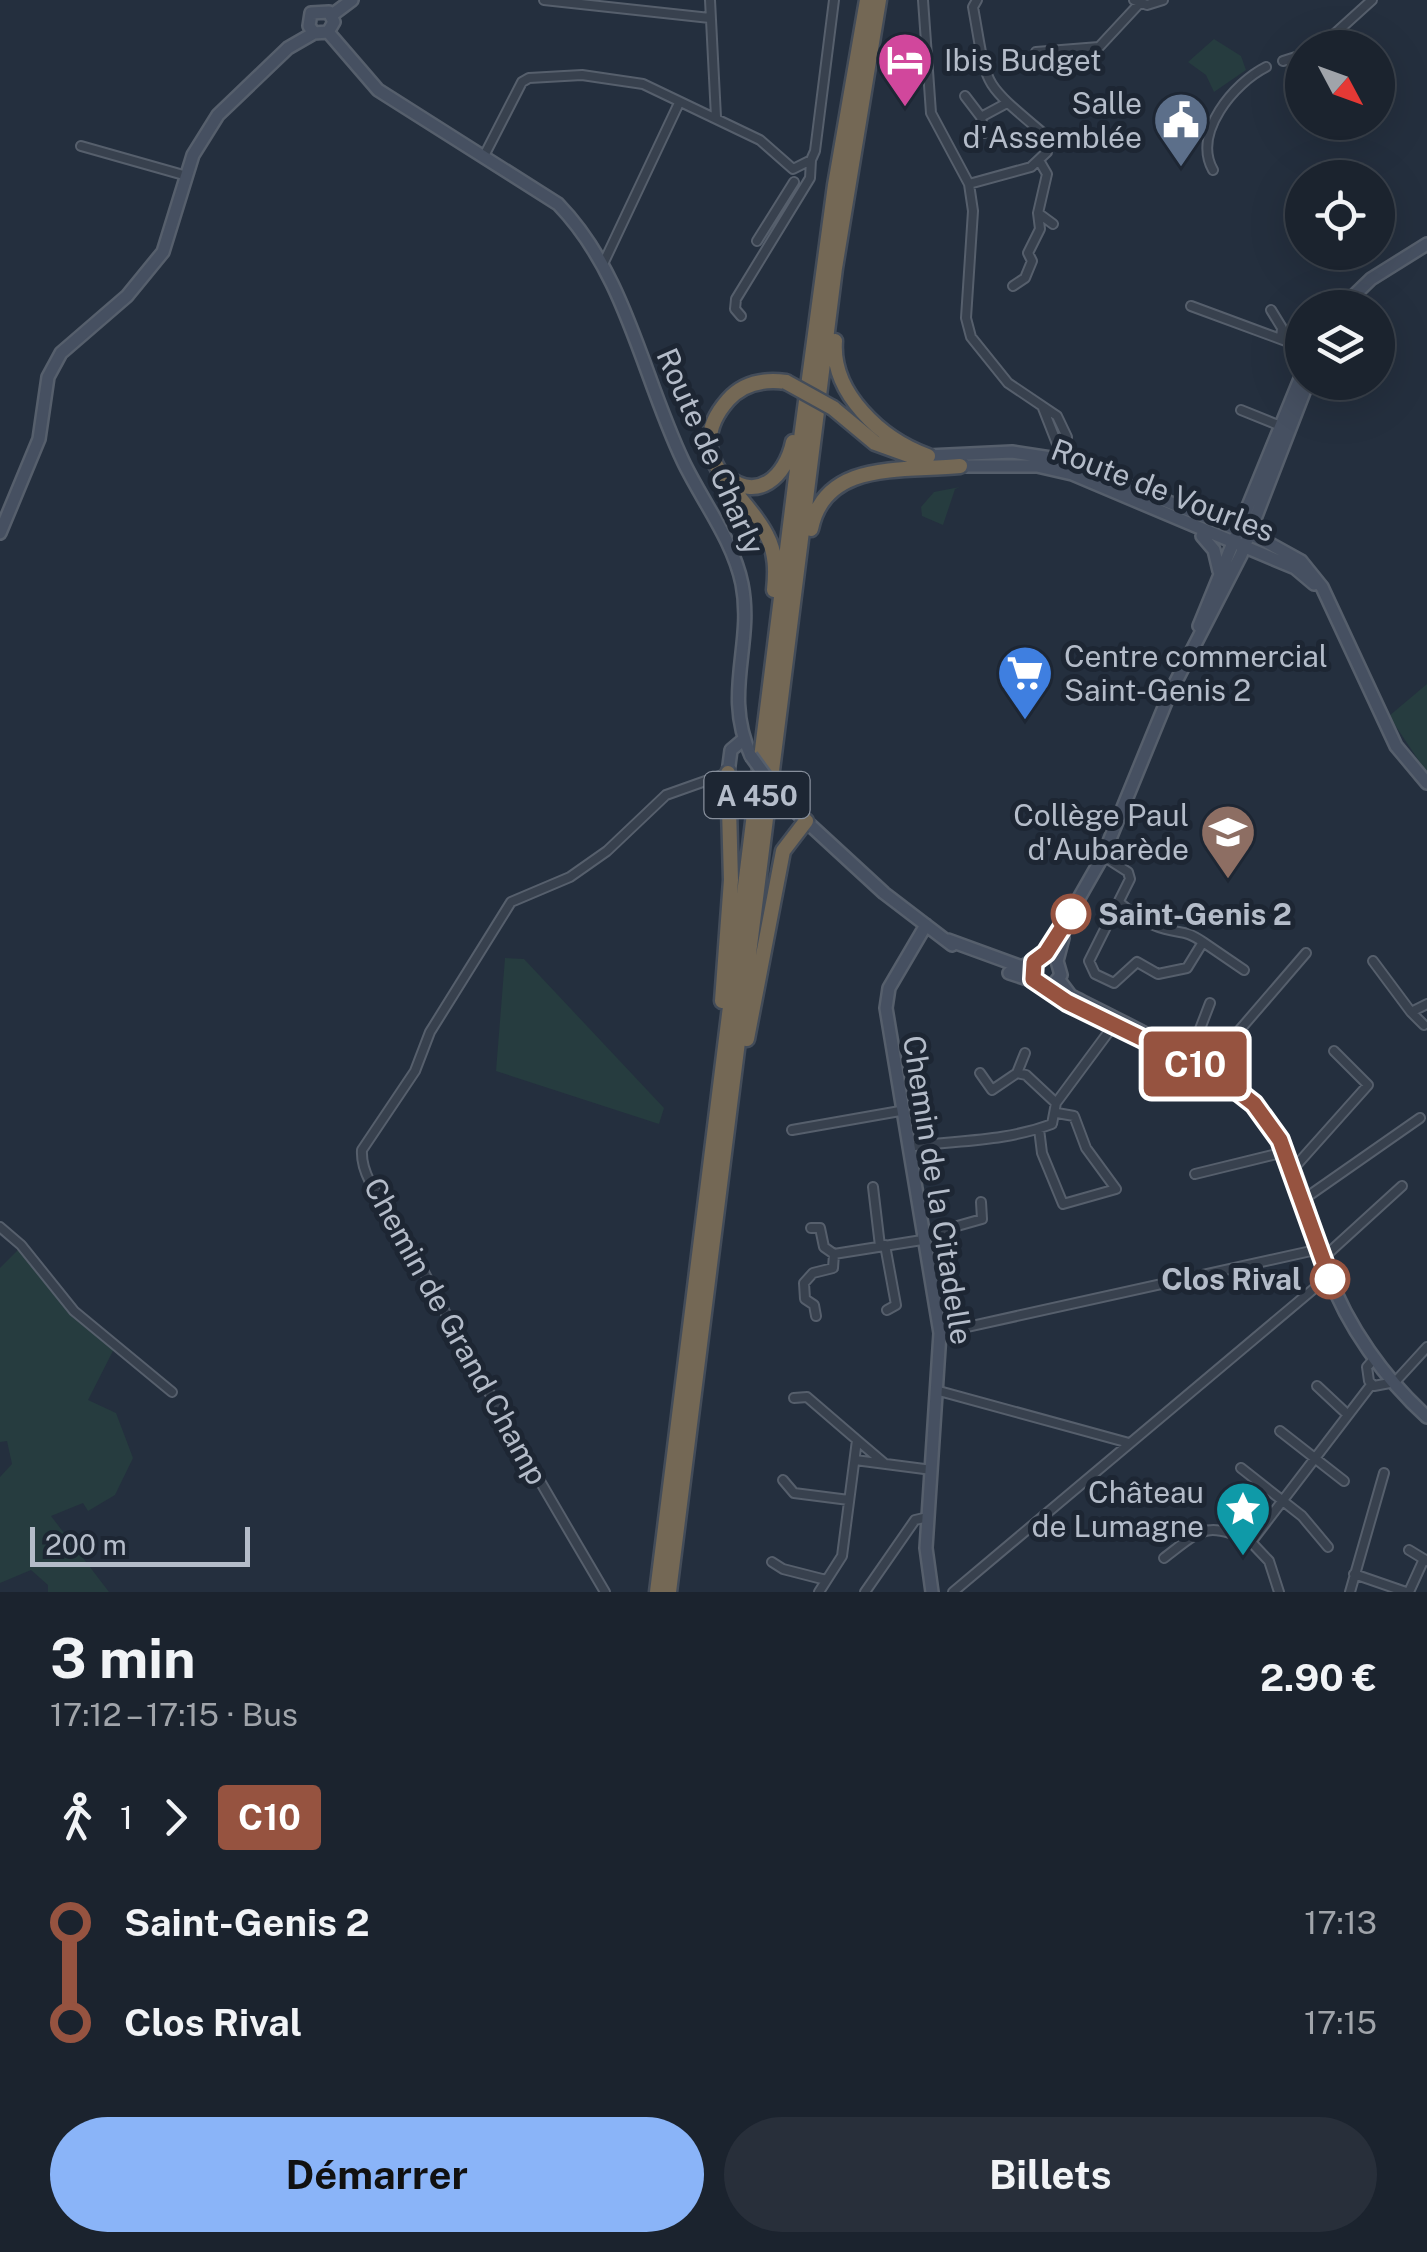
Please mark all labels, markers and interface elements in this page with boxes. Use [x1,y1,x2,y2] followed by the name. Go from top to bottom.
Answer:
[875,30,935,109] hotel icon: Ibis Budget
[1285,30,1395,140] north arrow
[1285,30,1395,400] map controls
[944,42,1102,78] place label: Ibis Budget
[963,85,1142,155] place label: Salle d'Assemblée
[1151,90,1211,169] public building icon: Salle d'Assemblée
[1285,160,1395,270] button: locate
[1285,290,1395,400] button: layers
[649,342,773,560] street label: Route de Charly
[1046,431,1280,549] street label: Route de Vourles
[1064,638,1328,708] place label: Centre commercial Saint-Genis 2
[995,643,1055,722] supermarket icon: Centre commercial Saint-Genis 2
[704,772,810,818] road number: A 450
[1013,797,1189,867] place label: Collège Paul d'Aubarède
[1198,802,1258,881] school or university icon: Collège Paul d'Aubarède
[1052,895,1090,933] marker: Saint-Genis 2
[1098,896,1292,932] place label: Saint-Genis 2
[1138,1032,1252,1096] line badge: C10
[896,1033,980,1347] street label: Chemin de la Citadelle
[1164,1044,1226,1085] text: C10
[357,1171,555,1491] street label: Chemin de Grand Champ
[1311,1260,1349,1298] marker: Clos Rival
[1161,1261,1302,1297] place label: Clos Rival
[1032,1474,1204,1544] place label: Château de Lumagne
[1213,1479,1273,1558] place icon: Château de Lumagne
[30,1522,250,1566] scale bar
[45,1528,127,1561] text: 200 m
[50,1626,196,1690] text: 3 min
[1260,1655,1377,1700] text: 2.90 €
[50,1696,298,1733] text: 17:12 – 17:15 · Bus
[50,1790,105,1845] icon: walk
[148,1790,203,1845] icon: forward
[238,1797,301,1838] text: C10
[120,1799,133,1836] text: 1
[124,1900,370,1945] text: Saint-Genis 2
[1304,1904,1377,1941] text: 17:13
[124,2000,302,2045] text: Clos Rival
[1304,2004,1377,2041] text: 17:15
[50,2117,704,2232] button: Démarrer
[724,2117,1377,2232] button: Billets

